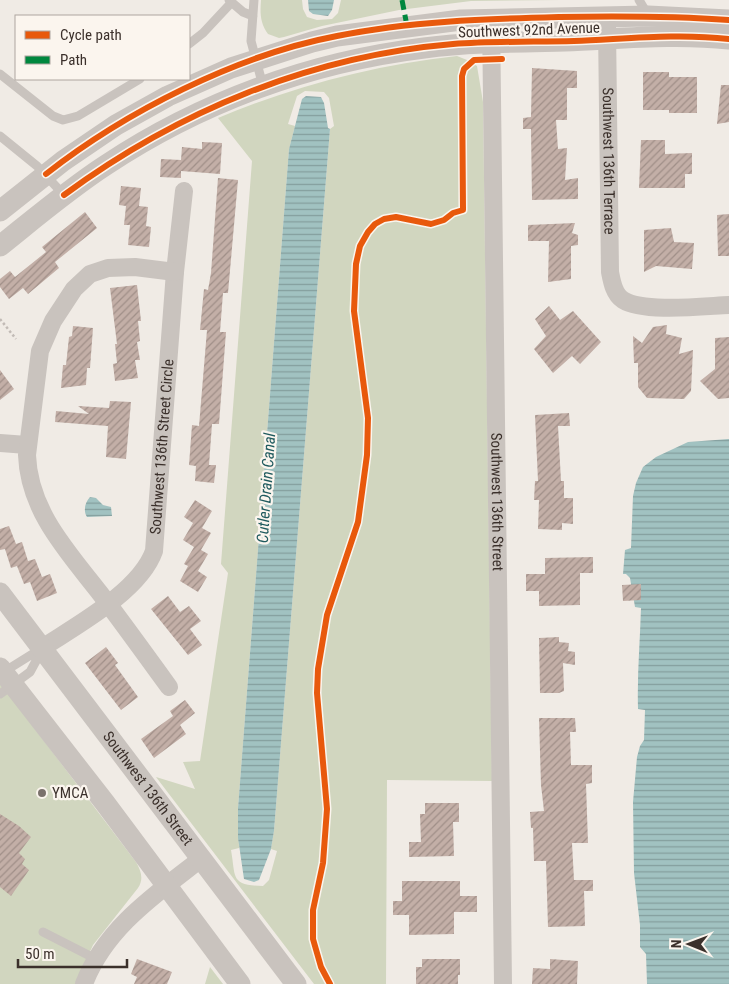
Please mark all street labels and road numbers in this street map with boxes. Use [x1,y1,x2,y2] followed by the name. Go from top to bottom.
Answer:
[458,19,600,41] street label: Southwest 92nd Avenue
[599,87,619,235] street label: Southwest 136th Terrace
[146,359,177,535] street label: Southwest 136th Street Circle
[487,433,507,571] street label: Southwest 136th Street
[99,728,197,849] street label: Southwest 136th Street

